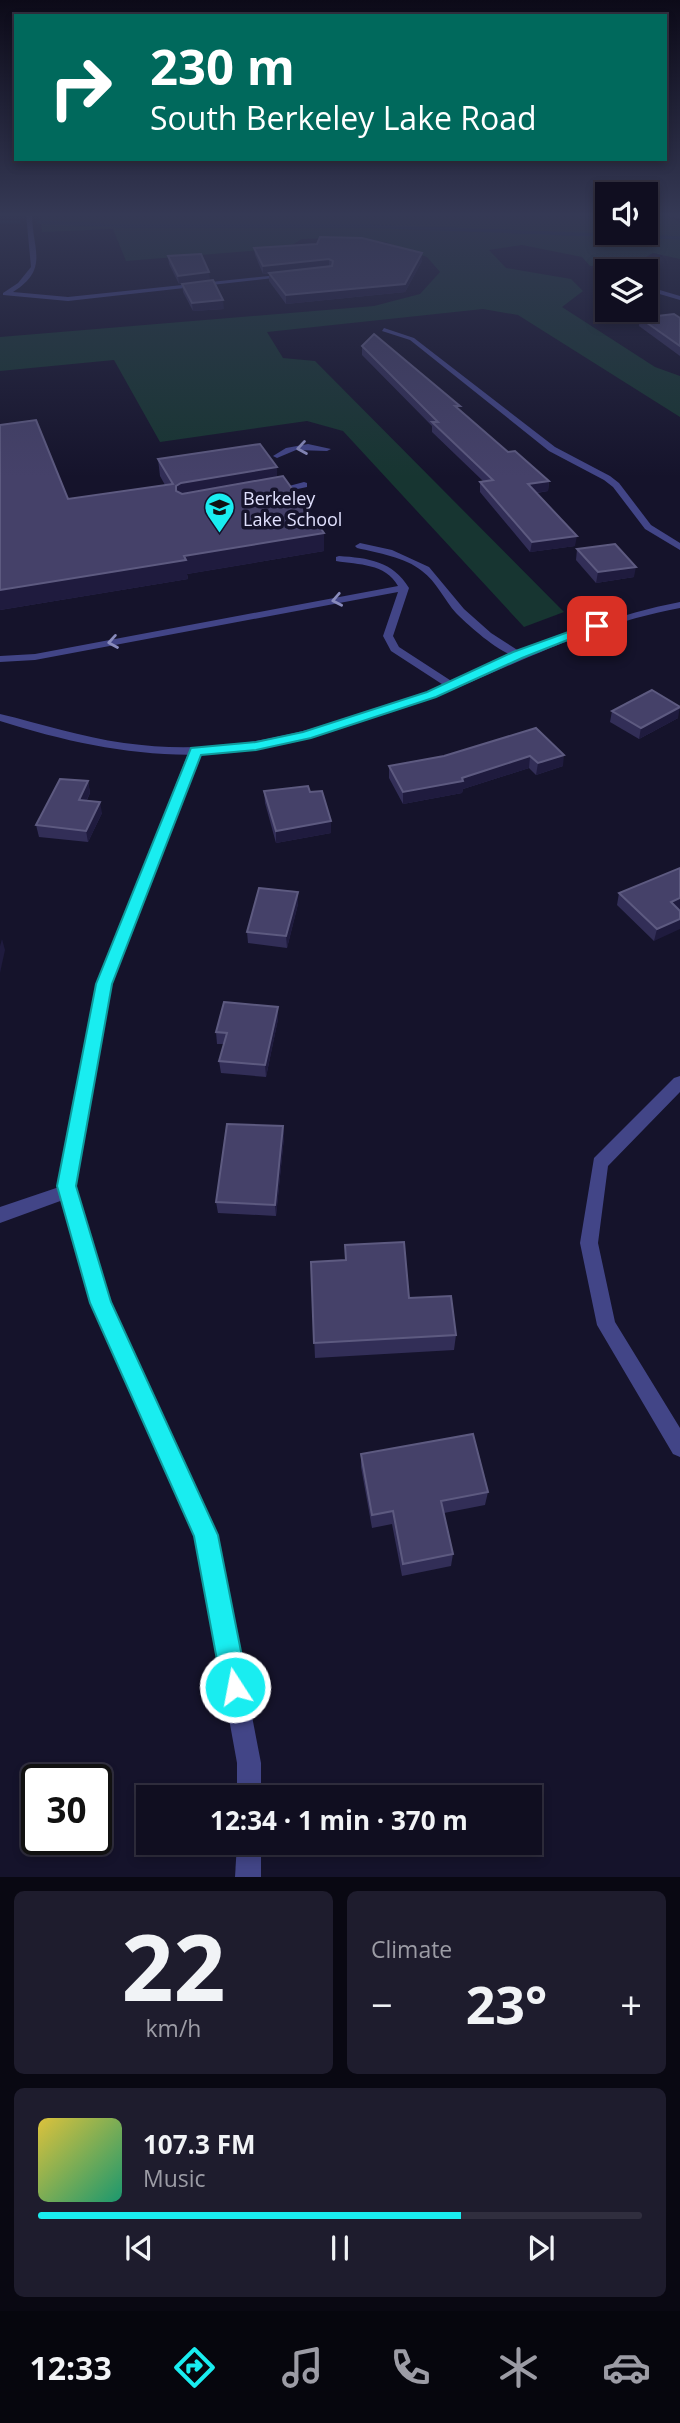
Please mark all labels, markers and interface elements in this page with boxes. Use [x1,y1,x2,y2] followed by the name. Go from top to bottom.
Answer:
[150,33,295,99] text: 230 m
[35,42,126,133] icon: right
[150,96,537,139] text: South Berkeley Lake Road
[595,182,658,322] map controls
[595,182,658,245] button: sound
[595,259,658,322] button: layers
[296,440,308,455] one-way arrow
[243,486,342,531] place label: Berkeley Lake School
[203,491,237,535] school or university icon: Berkeley Lake School
[331,592,343,607] one-way arrow
[567,596,627,656] pin
[578,607,616,645] icon: arrive
[107,634,119,649] one-way arrow
[198,1650,272,1724] position arrow
[21,1764,112,1855] speed limit sign: 30
[210,1802,468,1838] text: 12:34 · 1 min · 370 m
[121,1904,226,2028] text: 22
[371,1933,452,1965] text: Climate
[466,1968,547,2039] text: 23°
[371,1978,393,2030] text: −
[620,1978,642,2030] text: +
[146,2012,201,2044] text: km/h
[143,2126,255,2162] text: 107.3 FM
[143,2162,206,2194] text: Music
[120,2229,158,2267] icon: previous
[321,2229,359,2267] icon: pause
[522,2229,560,2267] icon: next
[170,2343,219,2392] icon: directions
[278,2343,327,2392] icon: music
[386,2343,435,2392] icon: phone
[494,2343,543,2392] icon: climate
[602,2343,651,2392] icon: car
[29,2346,112,2389] text: 12:33

